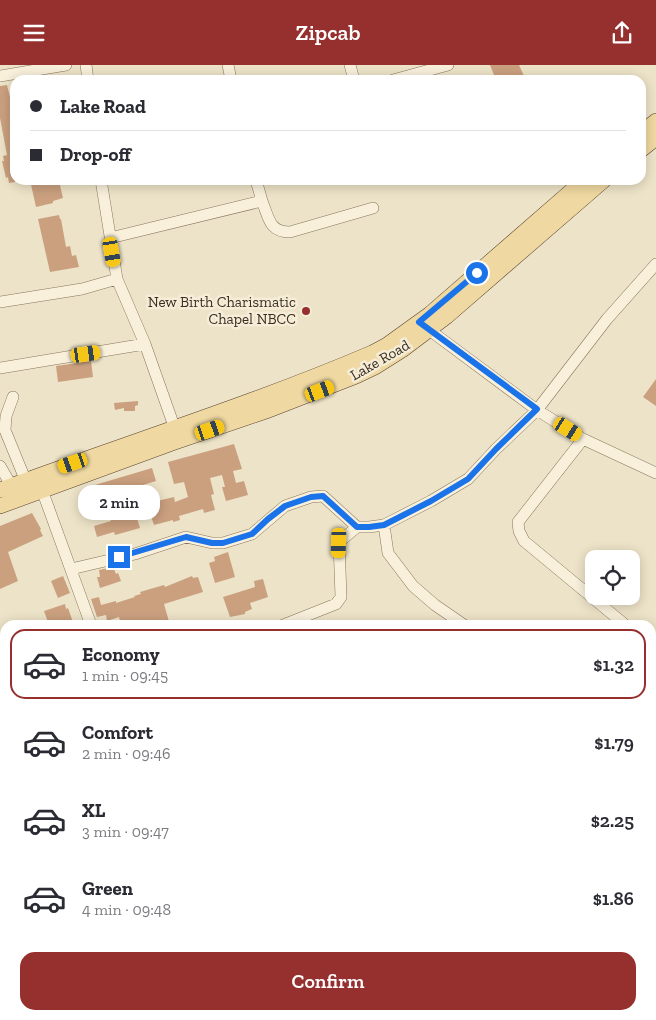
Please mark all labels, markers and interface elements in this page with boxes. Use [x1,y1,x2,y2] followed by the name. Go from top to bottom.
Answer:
[20,19,48,47] icon: menu
[296,19,360,46] text: Zipcab
[608,19,636,47] icon: share
[60,95,146,118] text: Lake Road
[60,143,131,166] text: Drop-off
[102,236,121,268] car
[466,262,488,284] route start
[148,293,296,328] place label: New Birth Charismatic Chapel NBCC
[300,305,312,317] marker: New Birth Charismatic Chapel NBCC
[347,335,414,384] street label: Lake Road
[70,344,101,364] car
[303,379,336,403] car
[551,415,584,443] car
[193,418,226,442] car
[56,451,89,475] car
[78,485,160,519] callout: 2 min
[99,493,139,512] text: 2 min
[330,528,347,558] car
[108,546,130,568] route end
[585,550,640,605] map controls
[585,550,640,605] button: locate
[22,642,67,687] icon: car
[82,643,160,666] text: Economy
[593,653,634,676] text: $1.32
[82,666,168,685] text: 1 min · 09:45
[22,720,67,765] icon: car
[82,721,153,744] text: Comfort
[594,731,634,754] text: $1.79
[82,744,171,763] text: 2 min · 09:46
[22,798,67,843] icon: car
[82,799,105,822] text: XL
[591,809,634,832] text: $2.25
[82,822,169,841] text: 3 min · 09:47
[22,876,67,921] icon: car
[82,877,133,900] text: Green
[593,887,634,910] text: $1.86
[82,900,171,919] text: 4 min · 09:48
[20,952,636,1010] button: Confirm

